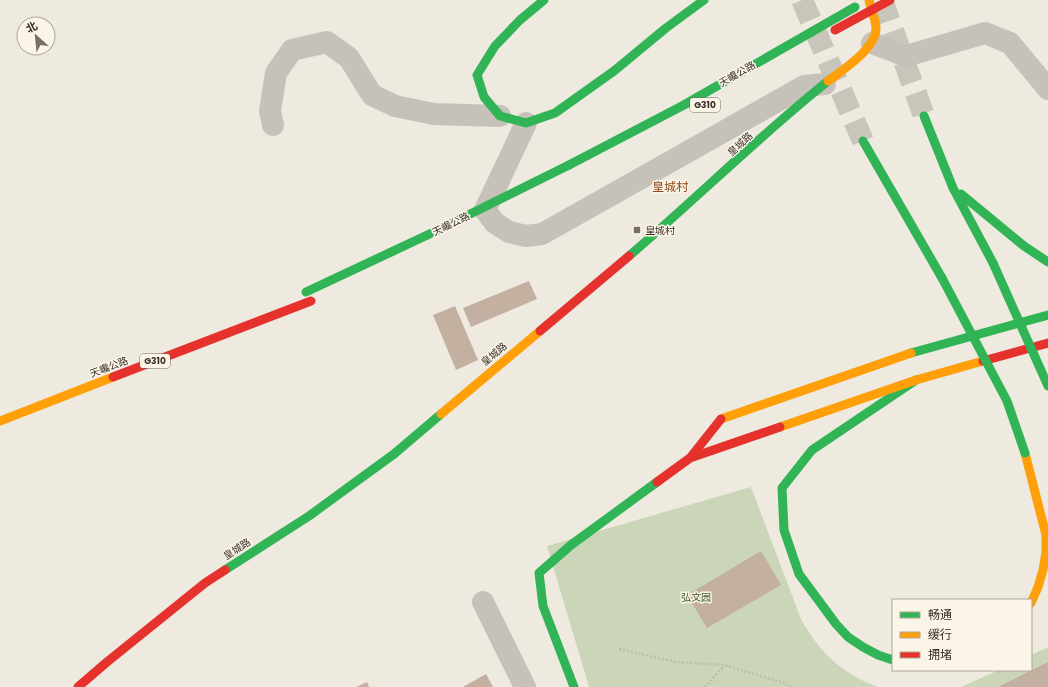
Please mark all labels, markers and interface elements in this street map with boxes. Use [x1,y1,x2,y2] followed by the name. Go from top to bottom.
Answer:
[16,16,56,56] north arrow
[23,17,40,37] text: 北
[716,58,758,90] street label: 天巉公路
[690,98,720,112] road number: G310
[724,128,756,160] street label: 皇城路
[652,178,689,195] district label: 皇城村
[430,208,472,240] street label: 天巉公路
[645,223,675,238] place label: 皇城村
[632,225,642,235] marker: 皇城村
[478,339,510,369] street label: 皇城路
[88,353,130,381] street label: 天巉公路
[140,354,170,368] road number: G310
[220,535,254,563] street label: 皇城路
[681,590,711,605] park label: 弘文园
[892,599,1032,671] legend
[928,606,952,623] text: 畅通
[928,626,952,643] text: 缓行
[928,646,952,663] text: 拥堵

